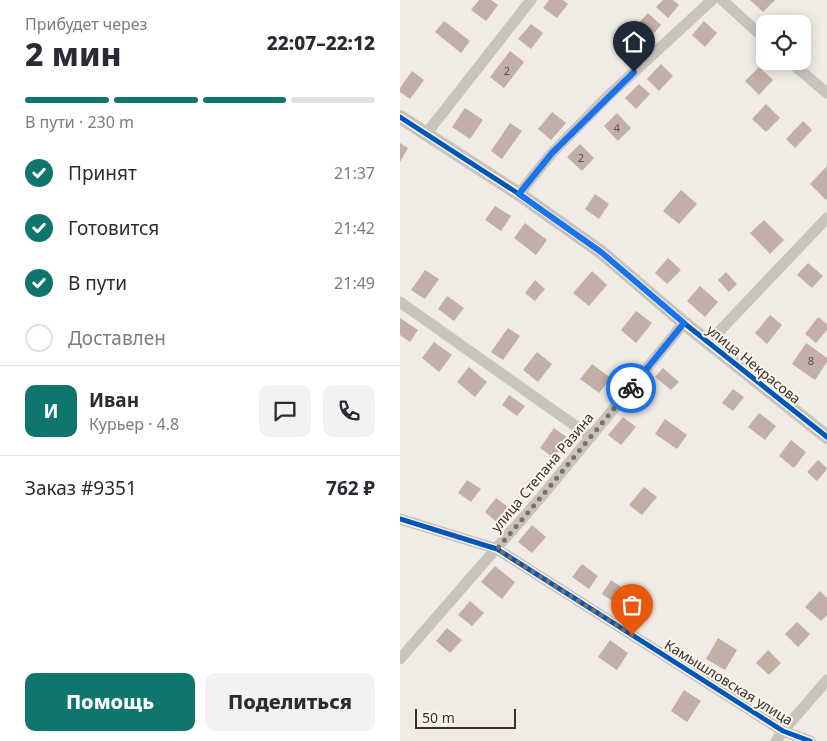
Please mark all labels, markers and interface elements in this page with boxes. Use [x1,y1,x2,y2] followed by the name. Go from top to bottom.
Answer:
[25,13,147,35] text: Прибудет через
[756,15,811,70] map controls
[756,15,811,70] button: locate
[613,21,655,72] pin
[620,28,648,56] icon: home
[267,30,375,56] text: 22:07–22:12
[25,32,122,75] text: 2 мин
[504,63,510,78] house number: 2
[25,111,134,133] text: В пути · 230 m
[614,120,621,135] house number: 4
[578,150,584,165] house number: 2
[25,159,53,187] icon: check
[68,160,137,186] text: Принят
[334,162,375,184] text: 21:37
[25,214,53,242] icon: check
[68,215,159,241] text: Готовится
[334,217,375,239] text: 21:42
[25,269,53,297] icon: check
[68,270,127,296] text: В пути
[334,272,375,294] text: 21:49
[703,320,805,408] street label: улица Некрасова
[68,325,166,351] text: Доставлен
[808,353,814,368] house number: 8
[606,363,656,413] courier
[617,374,645,402] icon: bike
[259,385,311,437] button: chat
[323,385,375,437] button: phone
[89,387,139,413] text: Иван
[43,398,59,424] text: И
[486,408,598,536] street label: улица Степана Разина
[89,413,179,435] text: Курьер · 4.8
[25,475,137,501] text: Заказ #9351
[326,475,375,501] text: 762 ₽
[611,584,653,635] pin
[618,591,646,619] icon: bag
[661,635,797,729] street label: Камышловская улица
[25,673,195,731] button: Помощь
[205,673,375,731] button: Поделиться
[415,706,516,729] scale bar
[422,708,455,727] text: 50 m

